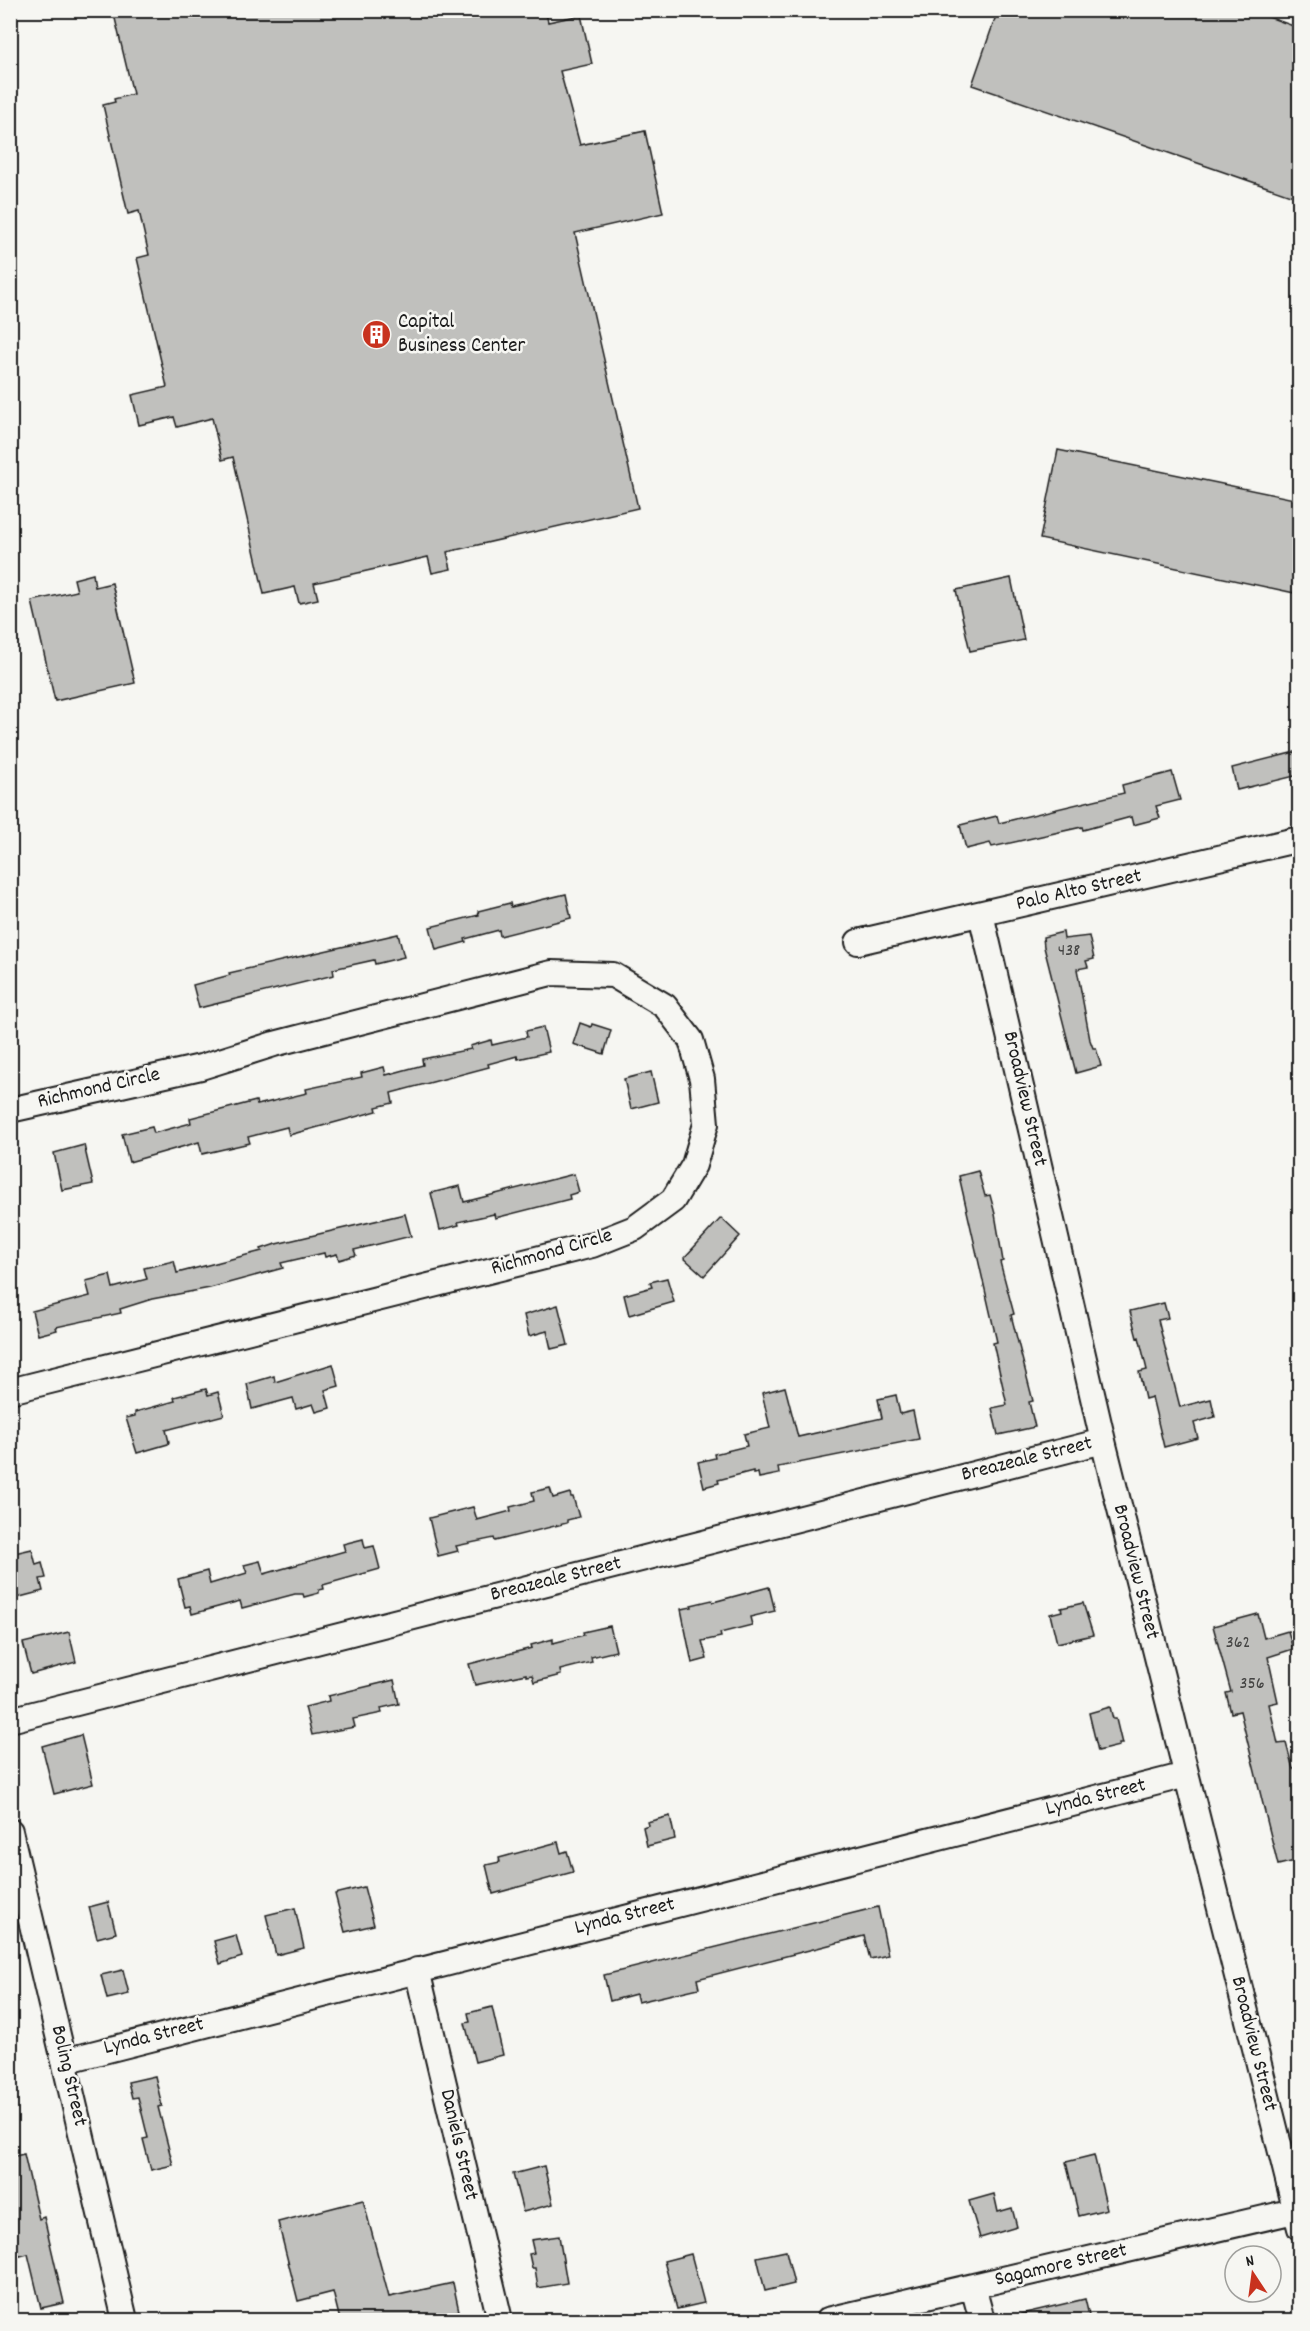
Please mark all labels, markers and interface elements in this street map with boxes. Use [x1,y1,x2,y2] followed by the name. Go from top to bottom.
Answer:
[398,308,525,362] place label: Capital Business Center
[361,319,393,351] building icon: Capital Business Center
[1013,862,1145,920] street label: Palo Alto Street
[1058,939,1080,964] house number: 438
[994,1028,1054,1170] street label: Broadview Street
[35,1060,163,1118] street label: Richmond Circle
[488,1221,616,1285] street label: Richmond Circle
[958,1429,1096,1491] street label: Breazeale Street
[1104,1501,1166,1643] street label: Broadview Street
[487,1549,625,1611] street label: Breazeale Street
[1226,1631,1250,1656] house number: 362
[1239,1672,1265,1697] house number: 356
[1043,1771,1150,1825] street label: Lynda Street
[572,1890,679,1944] street label: Lynda Street
[1222,1973,1284,2115] street label: Broadview Street
[101,2010,208,2064] street label: Lynda Street
[42,2022,94,2130] street label: Boling Street
[431,2086,485,2204] street label: Daniels Street
[992,2236,1130,2296] street label: Sagamore Street
[1223,2244,1283,2304] north arrow
[1244,2250,1257,2274] text: N

